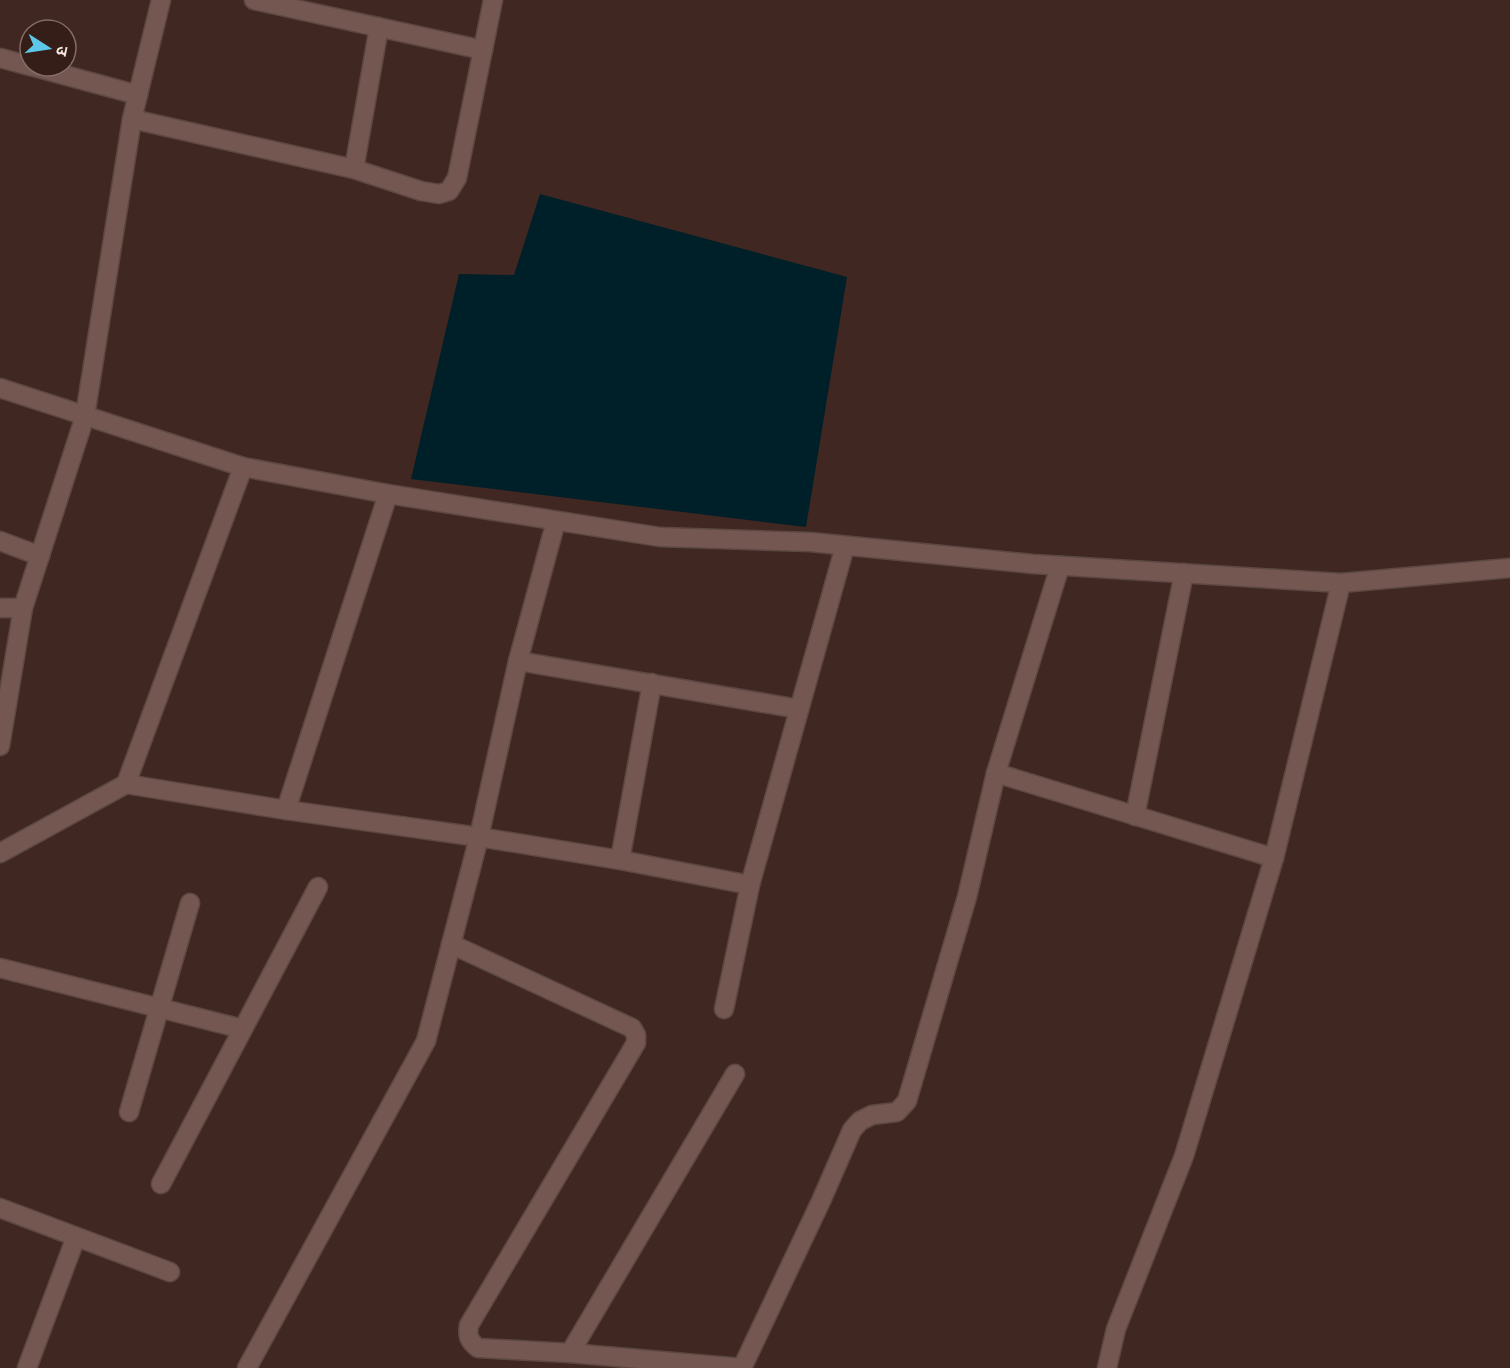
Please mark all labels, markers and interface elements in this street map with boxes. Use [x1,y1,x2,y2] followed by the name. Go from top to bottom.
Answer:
[18,18,78,78] north arrow
[50,44,75,59] text: उ

